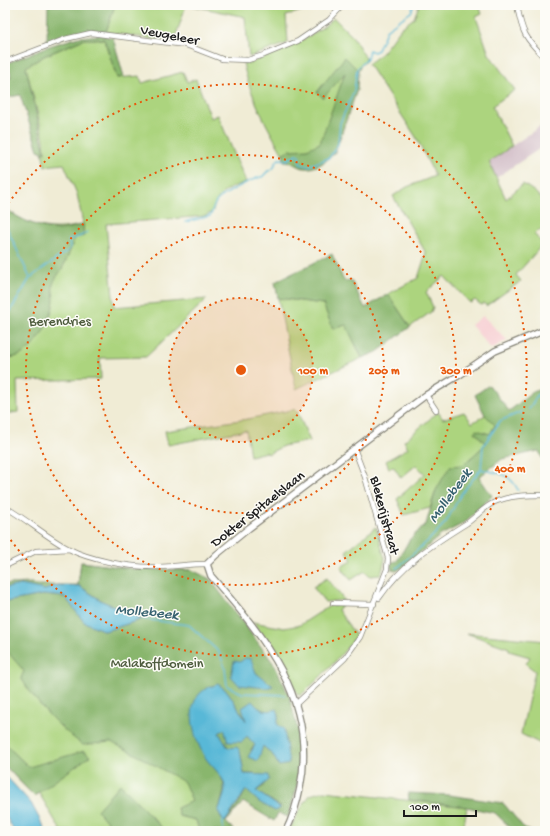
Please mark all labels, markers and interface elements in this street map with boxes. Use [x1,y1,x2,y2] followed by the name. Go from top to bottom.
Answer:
[138,22,201,51] street label: Veugeleer
[28,314,92,331] park label: Berendries
[234,363,248,377] centre of rings
[297,365,328,379] text: 100 m
[369,365,400,379] text: 200 m
[439,365,472,379] text: 300 m
[494,463,526,477] text: 400 m
[425,464,477,527] water label: Mollebeek
[207,468,309,553] street label: Dokter Spitaelslaan
[365,474,402,558] street label: Blekerijstraat
[115,601,180,625] water label: Mollebeek
[111,656,204,673] park label: Malakoffdomein
[404,792,476,818] scale bar
[409,801,440,815] text: 100 m

